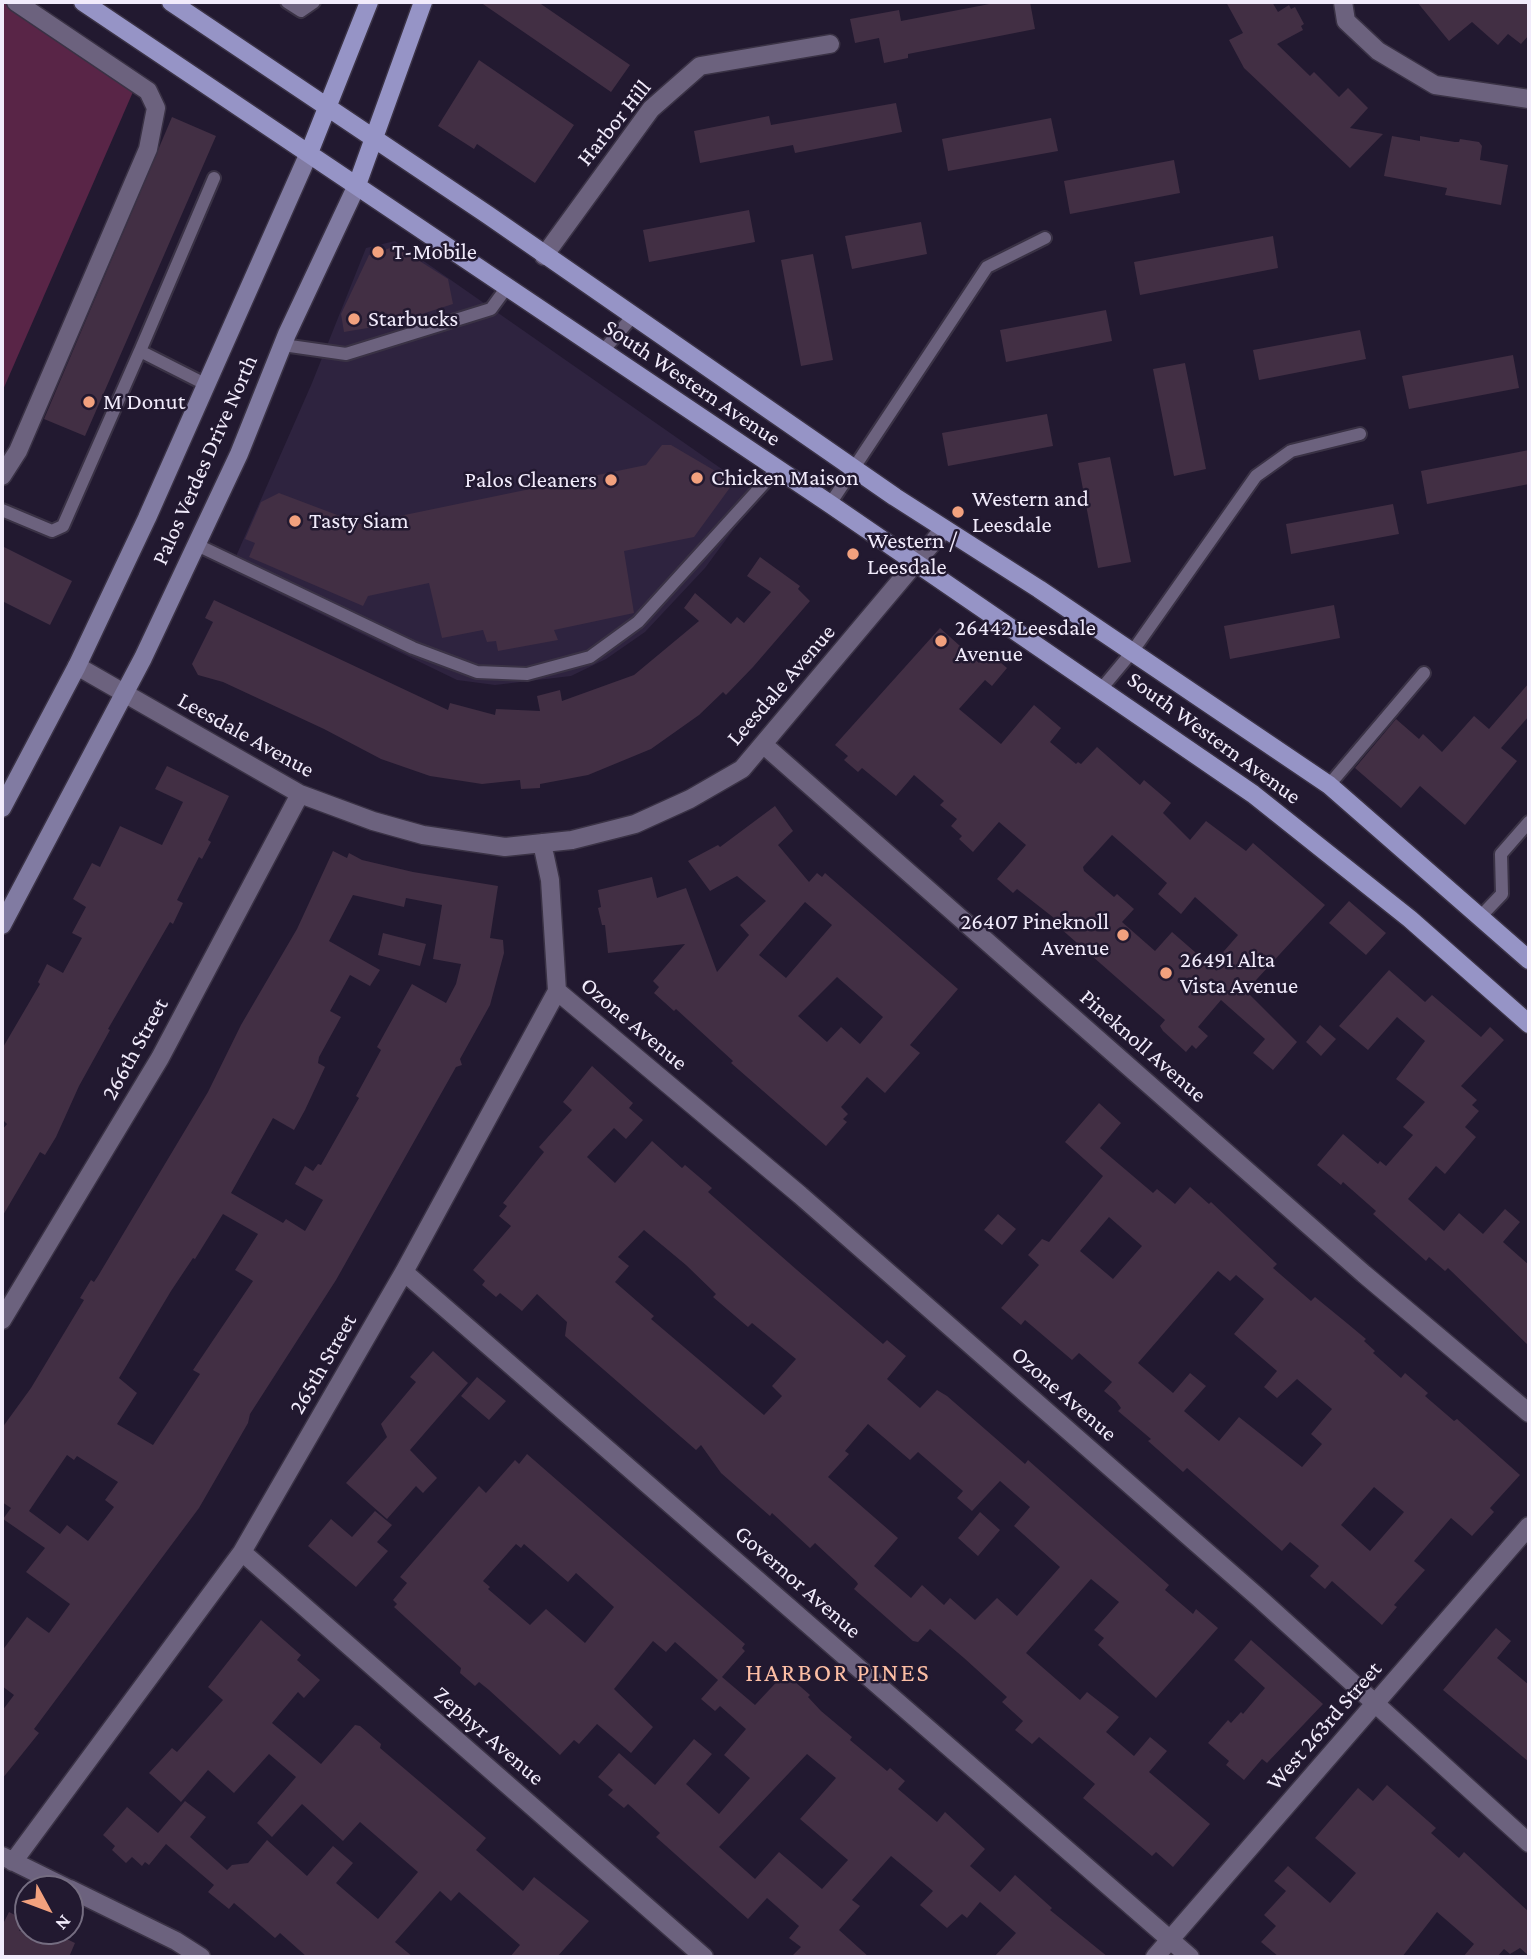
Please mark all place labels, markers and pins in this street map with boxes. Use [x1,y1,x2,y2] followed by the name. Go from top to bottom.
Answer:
[392,238,477,266] place label: T-Mobile
[370,244,386,260] marker: T-Mobile
[368,305,458,333] place label: Starbucks
[346,311,362,327] marker: Starbucks
[103,388,185,416] place label: M Donut
[81,394,97,410] marker: M Donut
[711,464,859,492] place label: Chicken Maison
[464,466,597,494] place label: Palos Cleaners
[689,470,705,486] marker: Chicken Maison
[603,472,619,488] marker: Palos Cleaners
[972,485,1089,539] place label: Western and Leesdale
[950,504,966,520] marker: Western and Leesdale
[309,507,409,535] place label: Tasty Siam
[287,513,303,529] marker: Tasty Siam
[867,527,957,581] place label: Western / Leesdale
[845,546,861,562] marker: Western / Leesdale
[955,614,1096,668] place label: 26442 Leesdale Avenue
[933,633,949,649] marker: 26442 Leesdale Avenue
[960,908,1109,962] place label: 26407 Pineknoll Avenue
[1115,927,1131,943] marker: 26407 Pineknoll Avenue
[1180,946,1298,1000] place label: 26491 Alta Vista Avenue
[1158,965,1174,981] marker: 26491 Alta Vista Avenue

